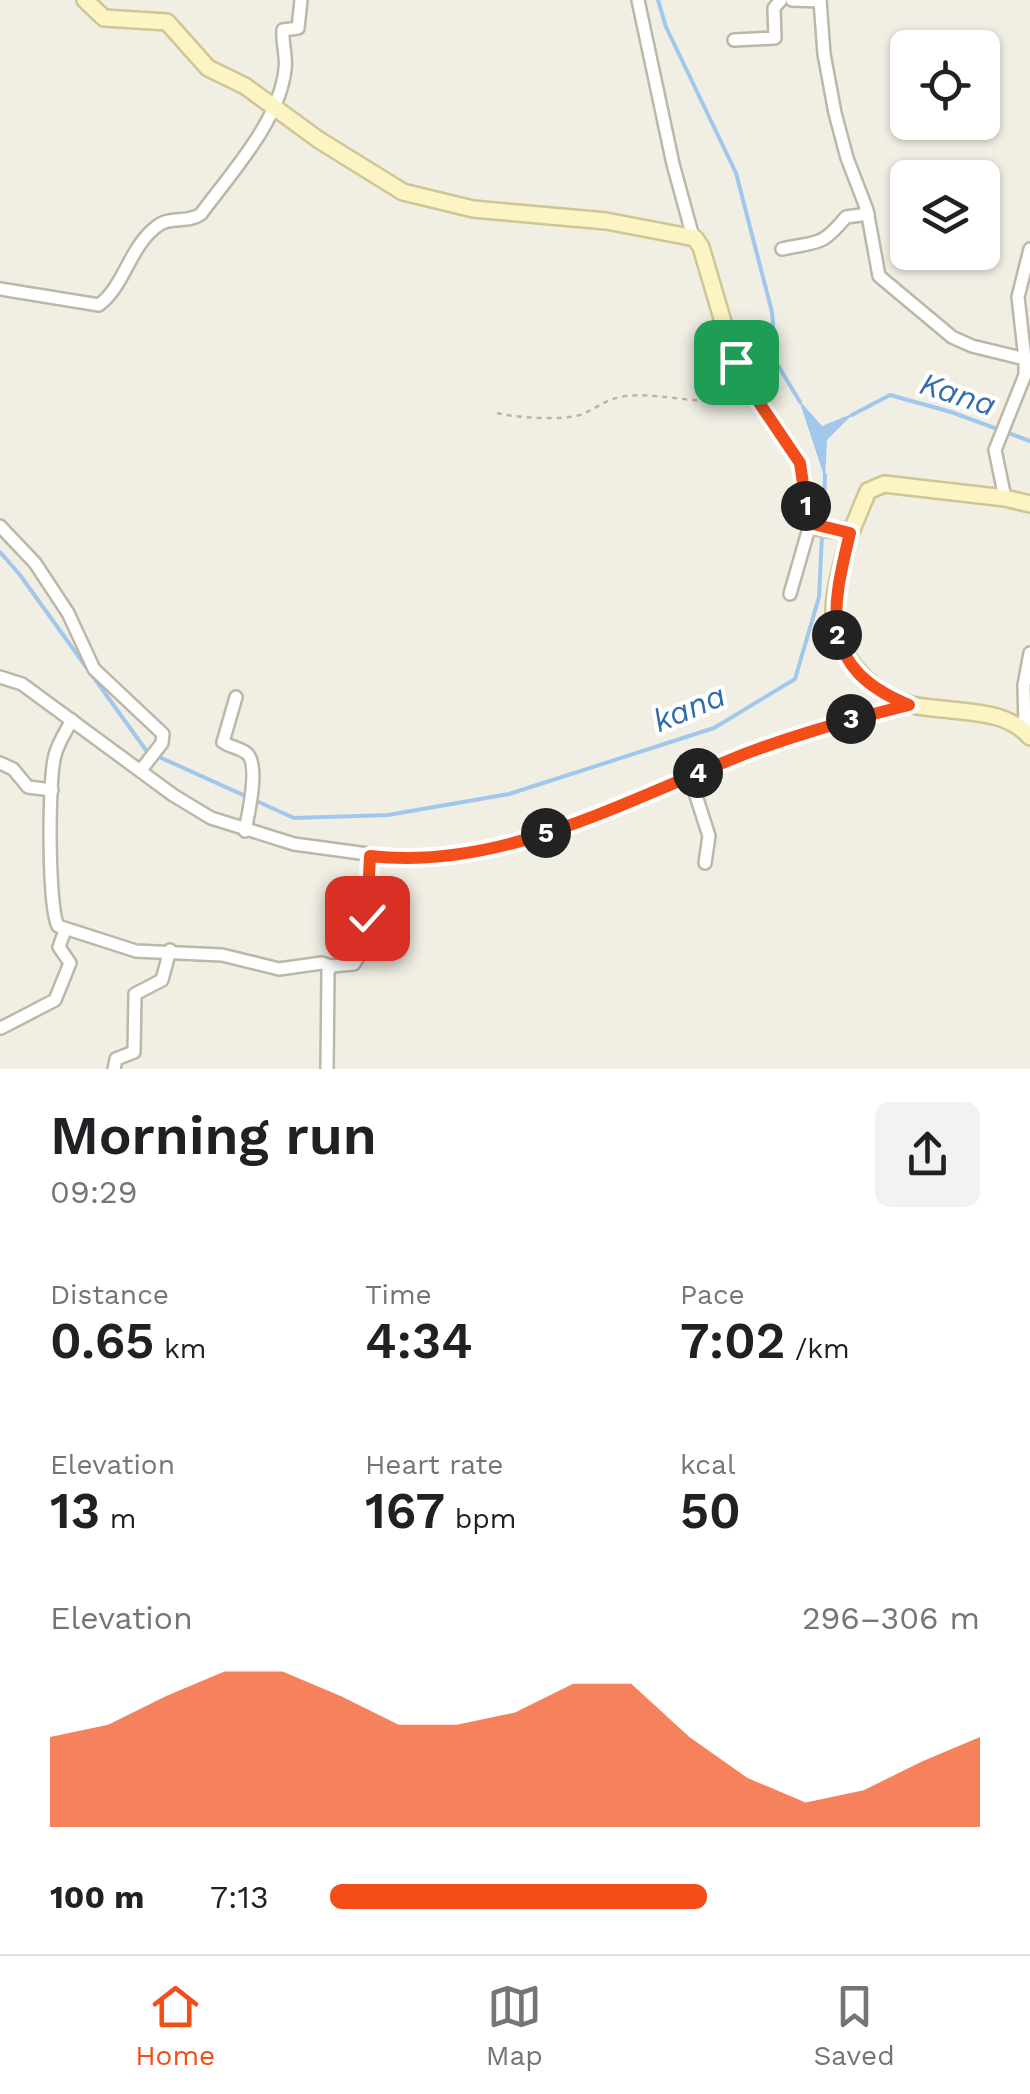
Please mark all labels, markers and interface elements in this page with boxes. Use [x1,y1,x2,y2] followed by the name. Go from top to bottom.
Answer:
[890,30,1000,270] map controls
[890,30,1000,140] button: locate
[890,160,1000,270] button: layers
[694,320,779,405] pin
[709,335,764,390] icon: arrive
[915,364,1001,424] water label: Kana
[781,481,831,531] pin: 1
[800,489,812,522] text: 1
[812,610,862,660] pin: 2
[829,618,845,651] text: 2
[647,676,731,740] water label: kana
[826,694,876,744] pin: 3
[843,702,859,735] text: 3
[673,748,723,798] pin: 4
[689,756,707,789] text: 4
[521,808,571,858] pin: 5
[538,816,554,849] text: 5
[325,876,410,961] pin
[340,891,395,946] icon: check
[875,1102,980,1207] button: share
[50,1103,377,1167] text: Morning run
[50,1173,138,1211] text: 09:29
[50,1278,169,1311] text: Distance
[365,1278,432,1311] text: Time
[680,1278,745,1311] text: Pace
[50,1311,154,1370] text: 0.65
[365,1311,473,1370] text: 4:34
[680,1311,785,1370] text: 7:02
[154,1332,207,1365] text: km
[785,1332,850,1365] text: /km
[50,1448,175,1481] text: Elevation
[365,1448,503,1481] text: Heart rate
[680,1448,735,1481] text: kcal
[50,1481,100,1540] text: 13
[365,1481,445,1540] text: 167
[680,1481,741,1540] text: 50
[100,1502,136,1535] text: m
[445,1502,516,1535] text: bpm
[50,1599,193,1637] text: Elevation
[802,1599,980,1637] text: 296–306 m
[50,1878,144,1916] text: 100 m
[210,1878,269,1916] text: 7:13
[135,1979,215,2072] tab: Home
[486,1979,543,2072] tab: Map
[813,1979,895,2072] tab: Saved

